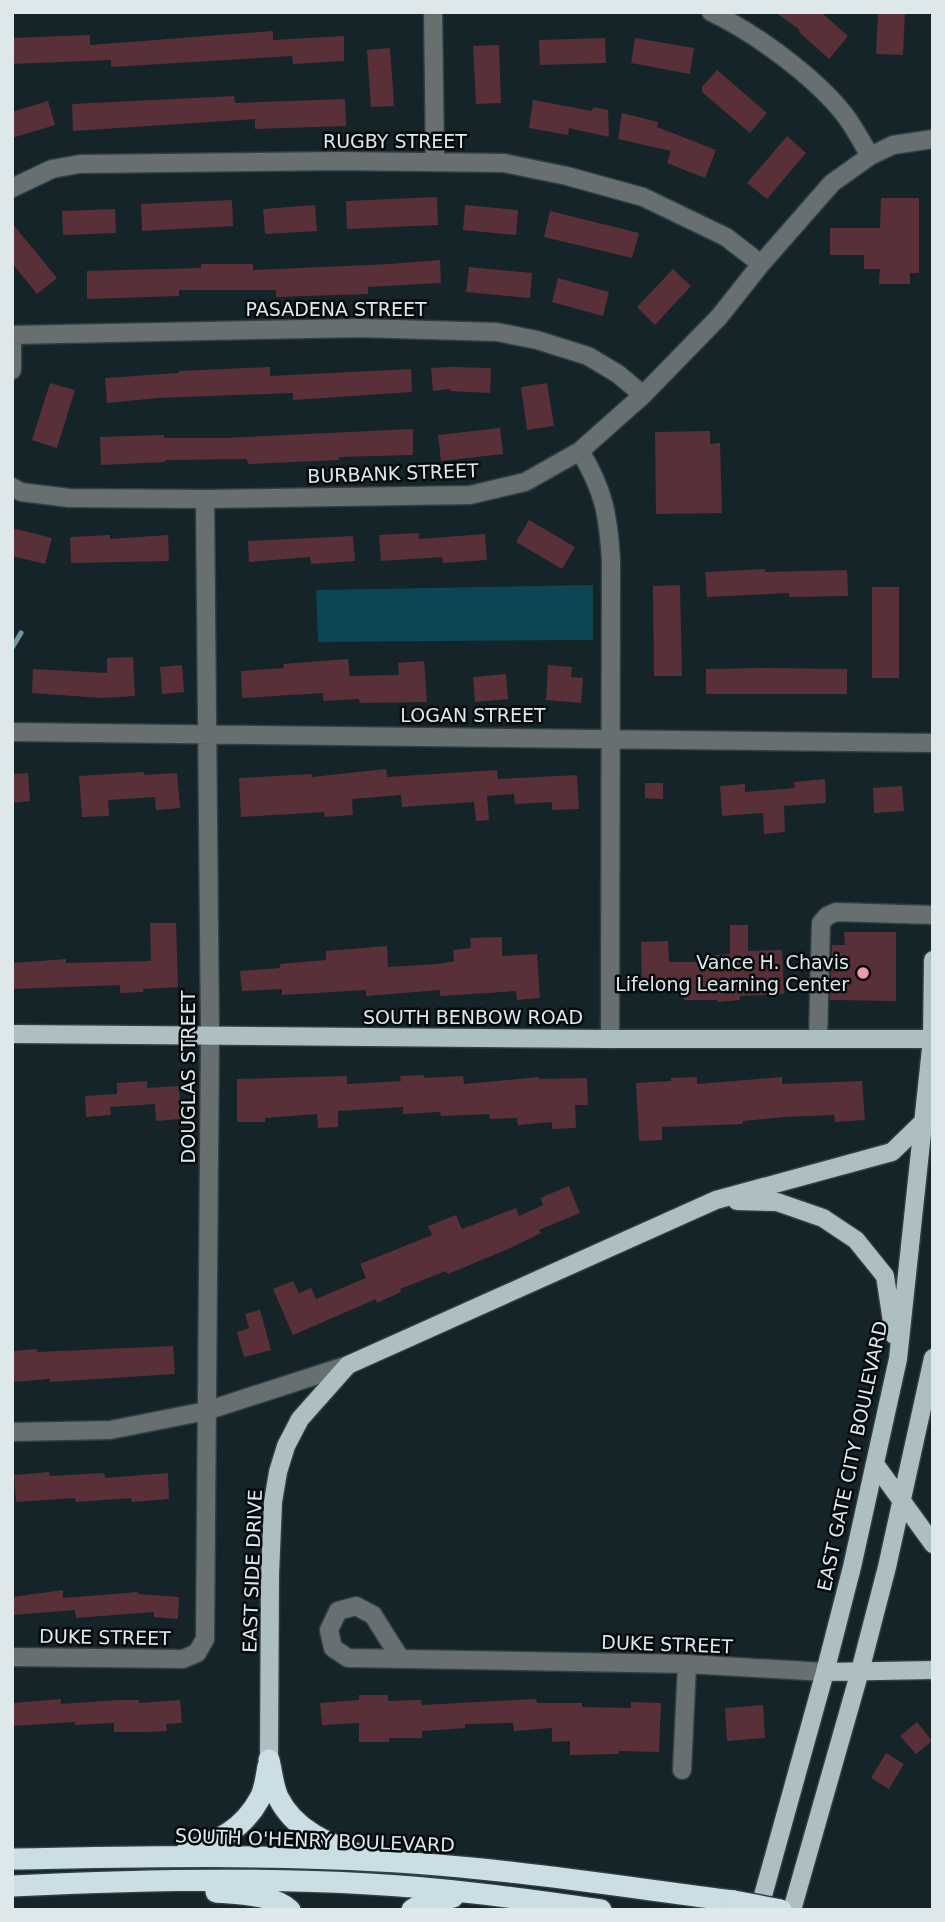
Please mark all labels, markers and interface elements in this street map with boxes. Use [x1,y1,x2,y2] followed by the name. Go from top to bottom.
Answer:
[323,130,467,152] street label: RUGBY STREET
[245,298,427,320] street label: PASADENA STREET
[307,459,479,487] street label: BURBANK STREET
[400,704,546,726] street label: LOGAN STREET
[615,951,849,995] place label: Vance H. Chavis Lifelong Learning Center
[855,965,871,981] marker: Vance H. Chavis Lifelong Learning Center
[177,990,199,1163] street label: DOUGLAS STREET
[363,1006,583,1028] street label: SOUTH BENBOW ROAD
[813,1319,891,1593] street label: EAST GATE CITY BOULEVARD
[238,1489,266,1653] street label: EAST SIDE DRIVE
[39,1625,171,1649] street label: DUKE STREET
[601,1631,733,1657] street label: DUKE STREET
[175,1824,455,1856] street label: SOUTH O'HENRY BOULEVARD

